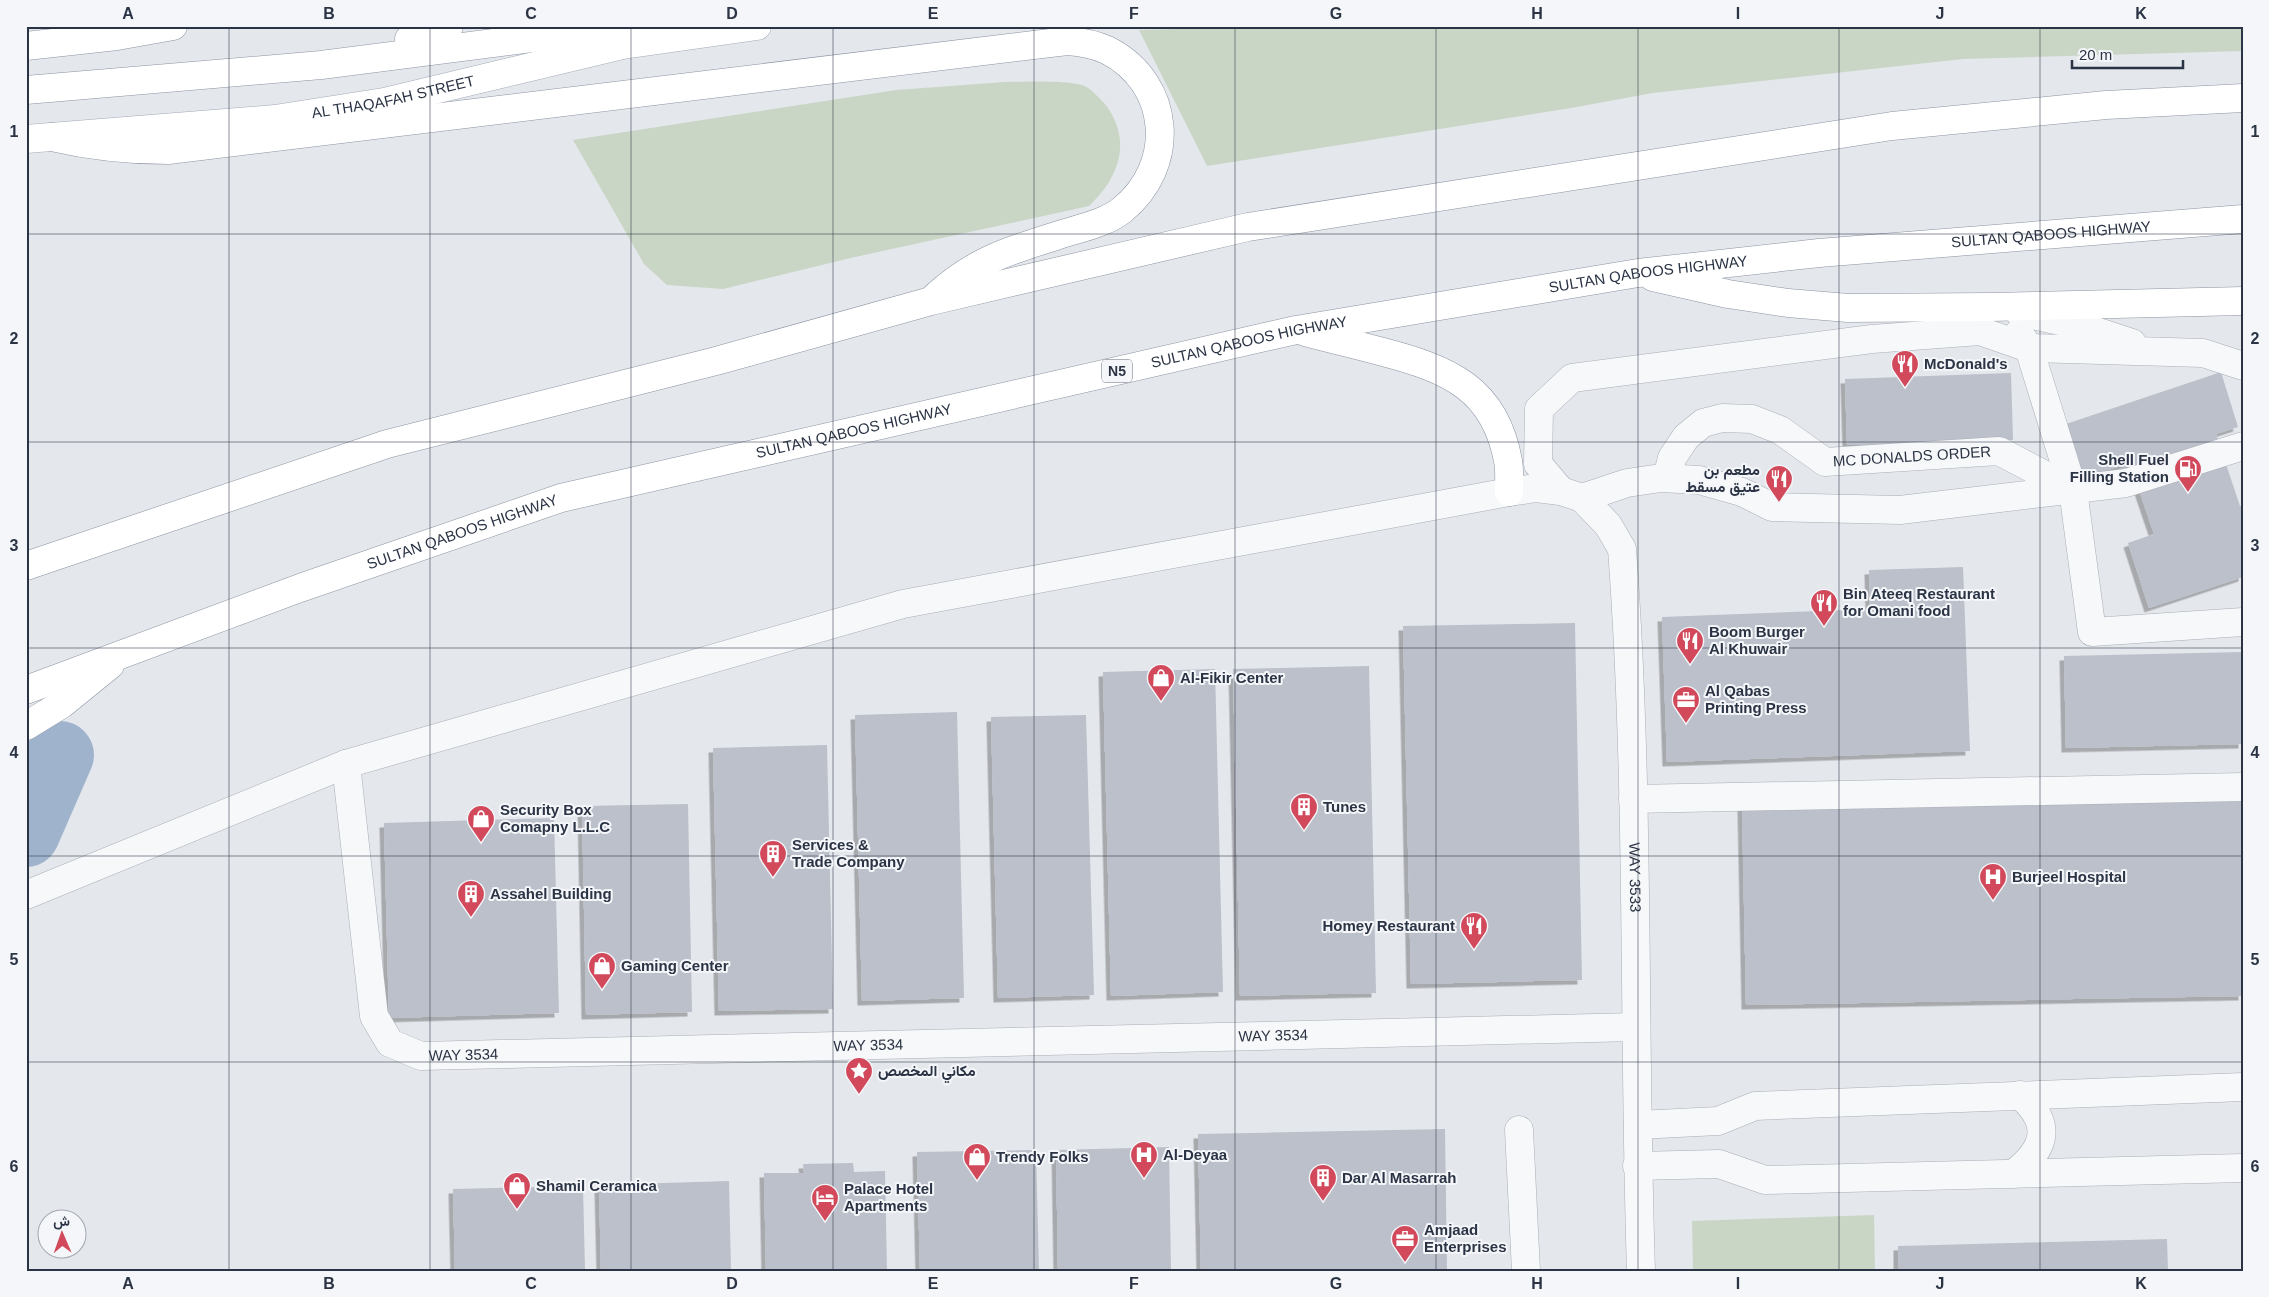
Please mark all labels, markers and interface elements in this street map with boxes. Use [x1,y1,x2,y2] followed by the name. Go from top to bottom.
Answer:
[122,5,134,22] text: A
[323,5,335,22] text: B
[525,5,537,22] text: C
[726,5,738,22] text: D
[928,5,939,22] text: E
[1129,5,1139,22] text: F
[1330,5,1342,22] text: G
[1531,5,1543,22] text: H
[1736,5,1740,22] text: I
[1936,5,1944,22] text: J
[2135,5,2147,22] text: K
[2072,38,2183,70] scale bar
[2079,46,2112,63] text: 20 m
[310,72,476,121] street label: AL THAQAFAH STREET
[10,123,19,140] text: 1
[2251,123,2260,140] text: 1
[1950,217,2152,250] street label: SULTAN QABOOS HIGHWAY
[1547,252,1748,296] street label: SULTAN QABOOS HIGHWAY
[1149,313,1348,371] street label: SULTAN QABOOS HIGHWAY
[10,330,19,347] text: 2
[2251,330,2260,347] text: 2
[1890,349,1920,388] restaurant icon: McDonald's
[1924,355,2008,372] place label: McDonald's
[1102,360,1132,382] road number: N5
[754,400,953,461] street label: SULTAN QABOOS HIGHWAY
[1832,443,1992,469] street label: MC DONALDS ORDER
[2070,451,2169,485] place label: Shell Fuel Filling Station
[2173,454,2203,493] fuel station icon: Shell Fuel Filling Station
[1685,461,1760,496] place label: مطعم بن عتيق مسقط
[1764,464,1794,503] restaurant icon: مطعم بن عتيق مسقط
[365,491,560,572] street label: SULTAN QABOOS HIGHWAY
[10,537,19,554] text: 3
[2251,537,2260,554] text: 3
[1843,585,1995,619] place label: Bin Ateeq Restaurant for Omani food
[1809,588,1839,627] restaurant icon: Bin Ateeq Restaurant for Omani food
[1709,623,1805,657] place label: Boom Burger Al Khuwair
[1675,626,1705,665] restaurant icon: Boom Burger Al Khuwair
[1146,663,1176,702] shop icon: Al-Fikir Center
[1180,669,1284,686] place label: Al-Fikir Center
[1705,682,1807,716] place label: Al Qabas Printing Press
[1671,685,1701,724] office icon: Al Qabas Printing Press
[10,744,19,761] text: 4
[2251,744,2260,761] text: 4
[1289,792,1319,831] building icon: Tunes
[1323,798,1366,815] place label: Tunes
[500,801,610,835] place label: Security Box Comapny L.L.C
[466,804,496,843] shop icon: Security Box Comapny L.L.C
[792,836,905,870] place label: Services & Trade Company
[758,839,788,878] building icon: Services & Trade Company
[1626,842,1644,912] street label: WAY 3533
[1978,862,2008,901] hospital icon: Burjeel Hospital
[2012,868,2126,885] place label: Burjeel Hospital
[456,879,486,918] building icon: Assahel Building
[490,885,612,902] place label: Assahel Building
[1459,911,1489,950] restaurant icon: Homey Restaurant
[1322,917,1455,934] place label: Homey Restaurant
[10,951,19,968] text: 5
[587,951,617,990] shop icon: Gaming Center
[2251,951,2260,968] text: 5
[621,957,729,974] place label: Gaming Center
[1238,1026,1308,1044] street label: WAY 3534
[833,1035,903,1054] street label: WAY 3534
[428,1045,499,1064] street label: WAY 3534
[844,1056,874,1095] place icon: مكاني المخصص
[878,1062,976,1084] place label: مكاني المخصص
[1129,1140,1159,1179] hospital icon: Al-Deyaa
[962,1142,992,1181] shop icon: Trendy Folks
[1163,1146,1228,1163] place label: Al-Deyaa
[996,1148,1089,1165] place label: Trendy Folks
[10,1158,19,1175] text: 6
[2251,1158,2260,1175] text: 6
[1308,1163,1338,1202] building icon: Dar Al Masarrah
[1342,1169,1457,1186] place label: Dar Al Masarrah
[502,1171,532,1210] shop icon: Shamil Ceramica
[536,1177,658,1194] place label: Shamil Ceramica
[844,1180,933,1214] place label: Palace Hotel Apartments
[810,1183,840,1222] hotel icon: Palace Hotel Apartments
[38,1210,88,1260] north arrow
[53,1213,70,1230] text: ش
[1424,1221,1507,1255] place label: Amjaad Enterprises
[1390,1224,1420,1263] office icon: Amjaad Enterprises
[122,1275,134,1292] text: A
[323,1275,335,1292] text: B
[525,1275,537,1292] text: C
[726,1275,738,1292] text: D
[928,1275,939,1292] text: E
[1129,1275,1139,1292] text: F
[1330,1275,1342,1292] text: G
[1531,1275,1543,1292] text: H
[1736,1275,1740,1292] text: I
[1936,1275,1944,1292] text: J
[2135,1275,2147,1292] text: K

